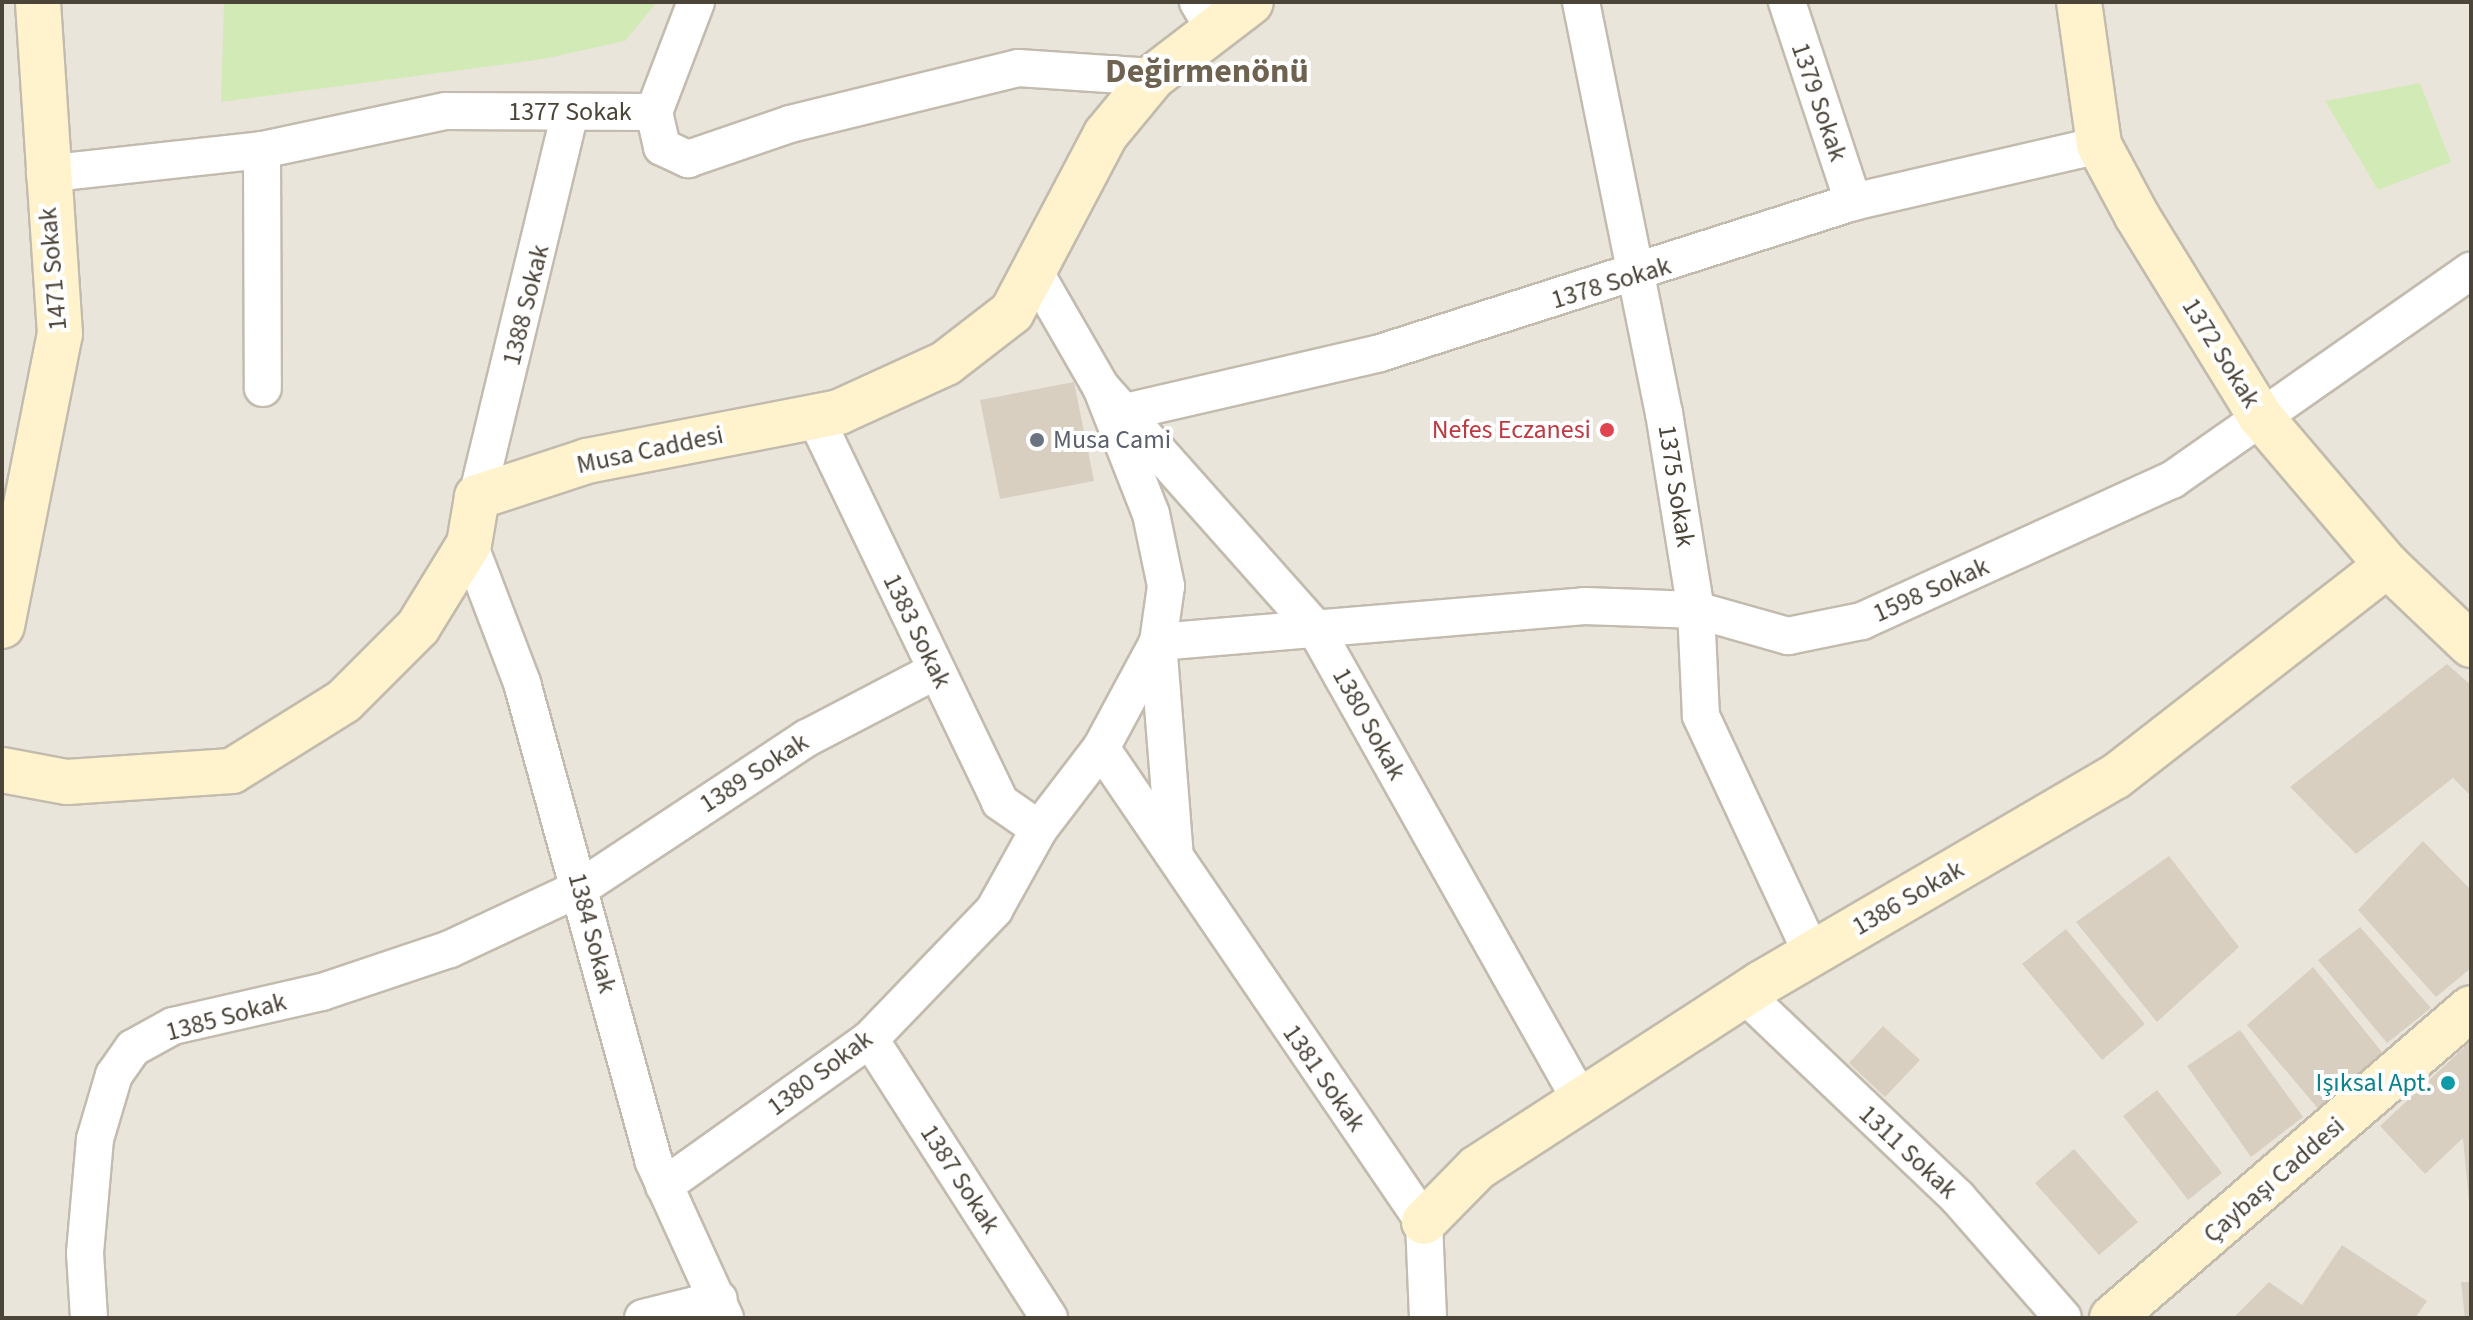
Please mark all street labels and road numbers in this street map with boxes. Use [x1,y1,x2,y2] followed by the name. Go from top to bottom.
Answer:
[1784,39,1854,165] street label: 1379 Sokak
[508,96,632,128] street label: 1377 Sokak
[32,206,74,332] street label: 1471 Sokak
[496,241,556,369] street label: 1388 Sokak
[1547,250,1675,316] street label: 1378 Sokak
[2175,292,2267,414] street label: 1372 Sokak
[574,419,726,481] street label: Musa Caddesi
[1651,423,1701,549] street label: 1375 Sokak
[1868,551,1994,629] street label: 1598 Sokak
[876,569,958,693] street label: 1383 Sokak
[1325,662,1413,786] street label: 1380 Sokak
[694,726,814,820] street label: 1389 Sokak
[1847,854,1969,942] street label: 1386 Sokak
[561,869,623,997] street label: 1384 Sokak
[162,986,290,1048] street label: 1385 Sokak
[1276,1018,1372,1138] street label: 1381 Sokak
[761,1023,879,1123] street label: 1380 Sokak
[1852,1098,1964,1206] street label: 1311 Sokak
[2197,1110,2351,1250] street label: Çaybaşı Caddesi
[913,1119,1007,1239] street label: 1387 Sokak

